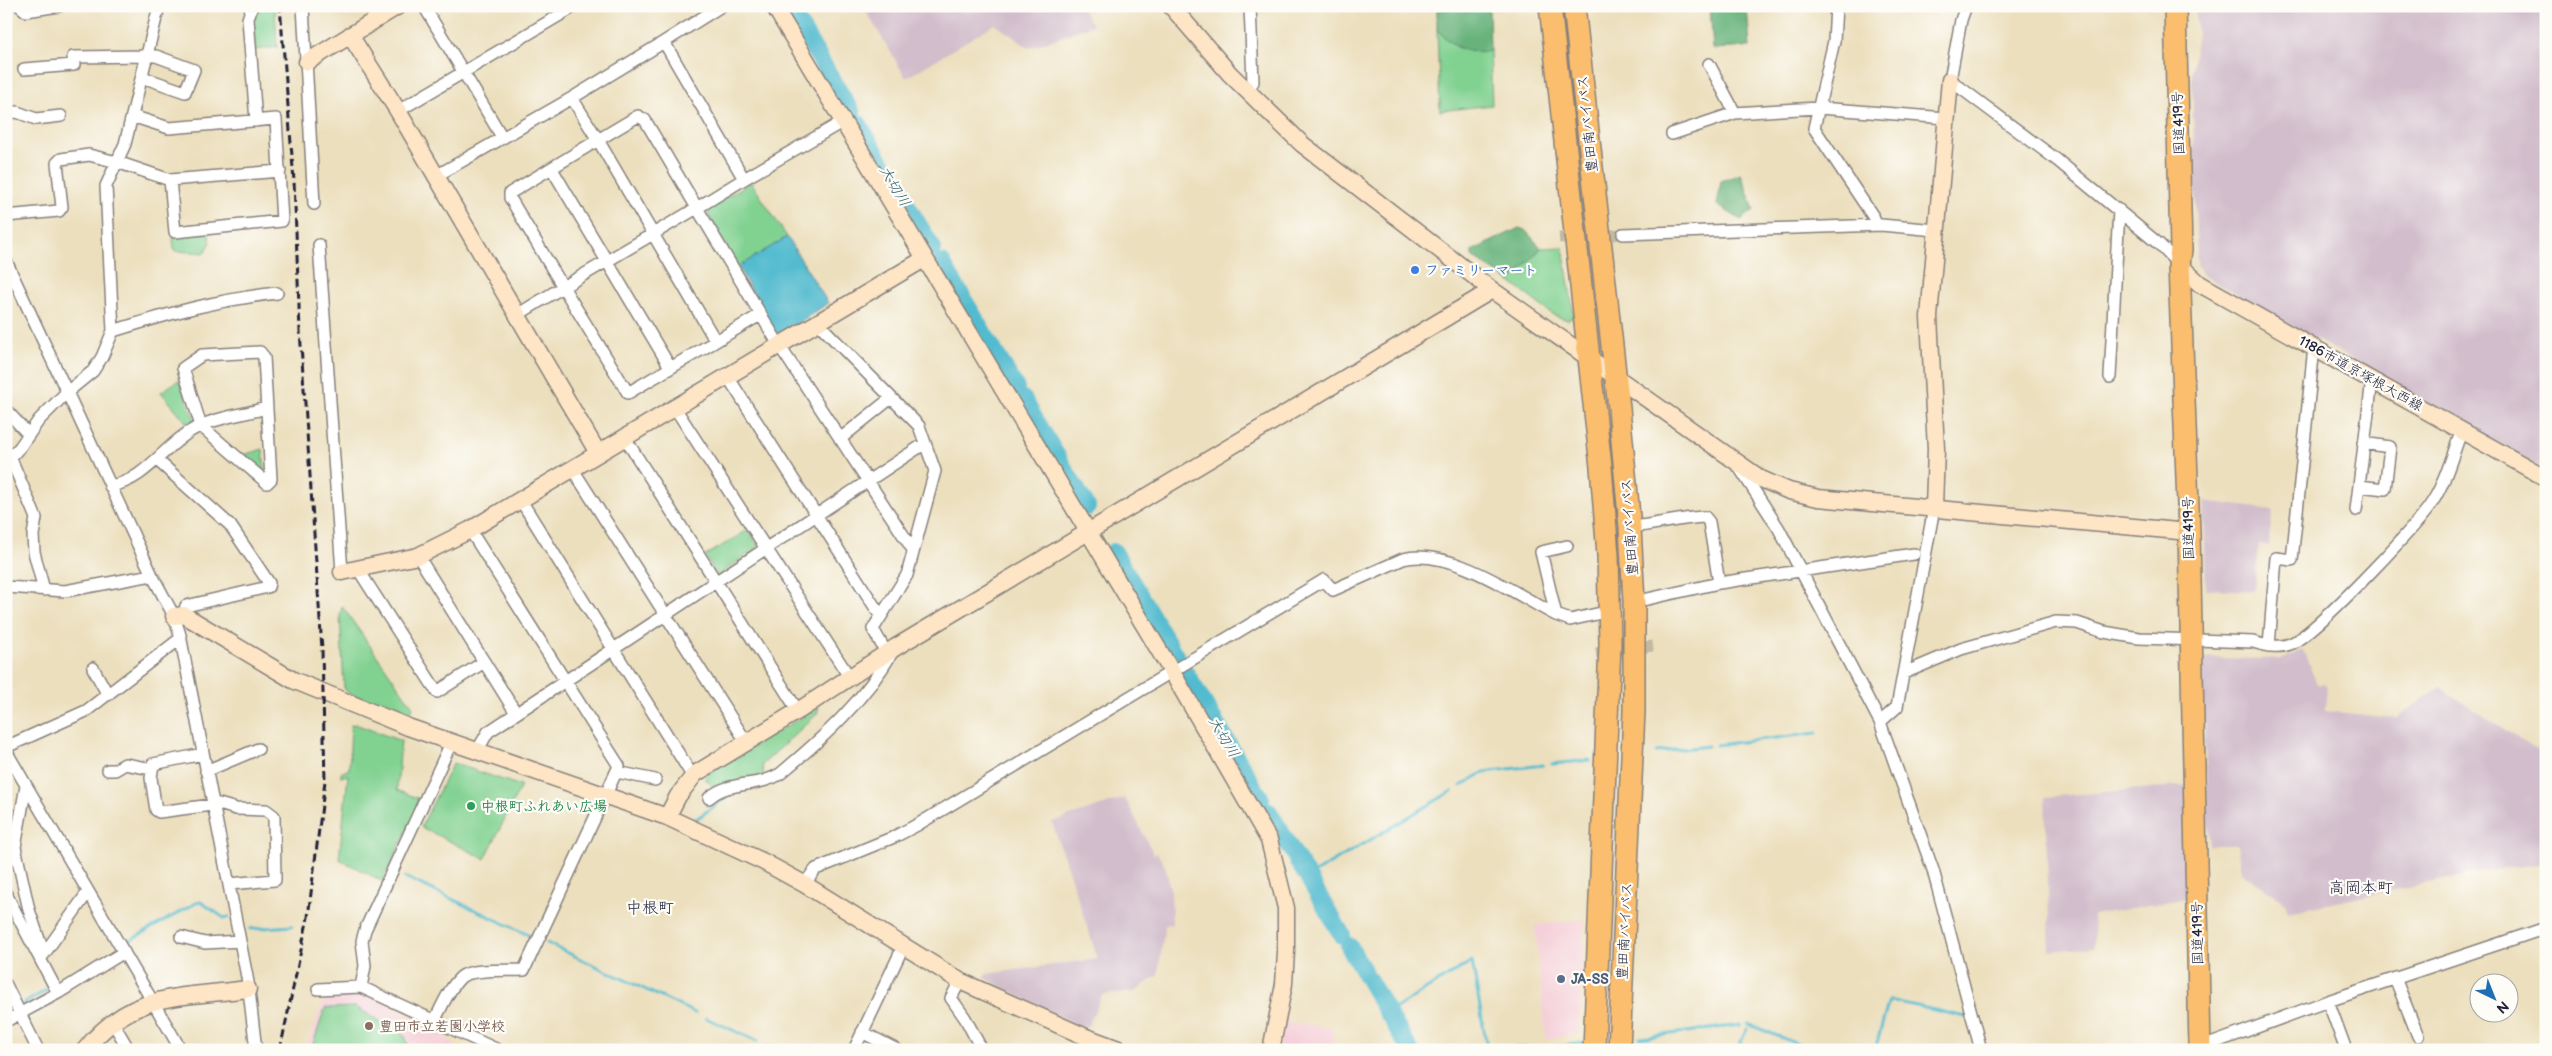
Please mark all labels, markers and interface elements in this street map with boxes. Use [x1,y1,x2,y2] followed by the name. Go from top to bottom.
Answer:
[1574,74,1601,173] street label: 豊田南バイパス
[2169,91,2188,155] street label: 国道419号
[875,162,914,210] water label: 大切川
[1425,262,1538,279] place label: ファミリーマート
[1409,264,1421,276] marker: ファミリーマート
[2296,332,2426,415] street label: 1186市道京塚根大西線
[1618,478,1641,576] street label: 豊田南バイパス
[2179,496,2198,560] street label: 国道419号
[1204,713,1243,761] water label: 大切川
[481,798,607,815] place label: 中根町ふれあい広場
[465,800,477,812] marker: 中根町ふれあい広場
[2329,879,2393,898] district label: 高岡本町
[1613,882,1636,980] street label: 豊田南バイパス
[626,899,674,918] district label: 中根町
[2188,901,2207,965] street label: 国道419号
[1571,971,1609,988] place label: JA-SS
[1555,973,1567,985] marker: JA-SS
[2470,974,2520,1024] north arrow
[2493,997,2512,1017] text: N
[379,1018,505,1035] place label: 豊田市立若園小学校
[363,1020,375,1032] marker: 豊田市立若園小学校

